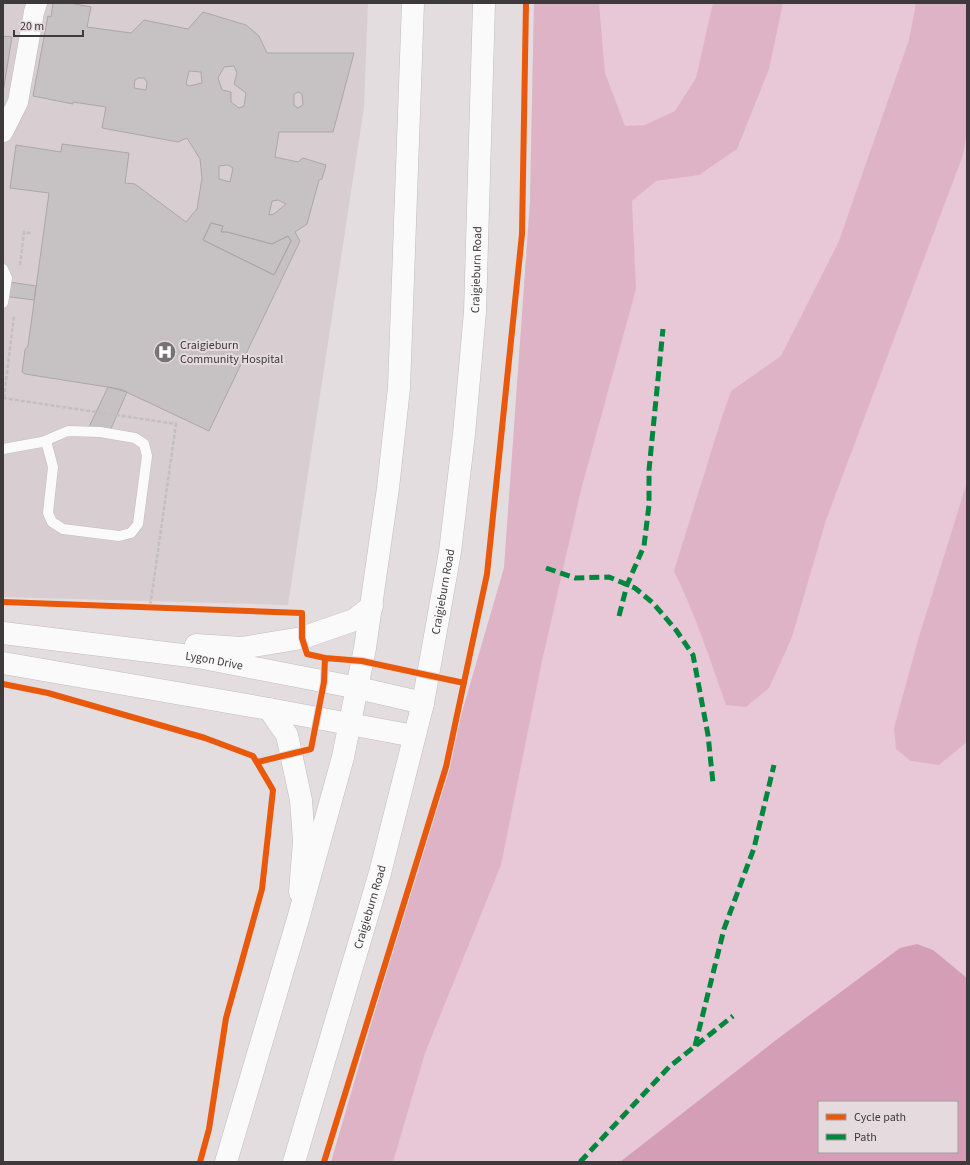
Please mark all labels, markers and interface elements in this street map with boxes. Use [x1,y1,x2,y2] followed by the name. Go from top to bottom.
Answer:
[14,12,83,38] scale bar
[20,18,44,35] text: 20 m
[467,226,486,313] street label: Craigieburn Road
[180,337,283,368] place label: Craigieburn Community Hospital
[152,339,178,365] hospital icon: Craigieburn Community Hospital
[427,547,459,636] street label: Craigieburn Road
[184,648,244,675] street label: Lygon Drive
[350,863,391,951] street label: Craigieburn Road
[818,1101,958,1153] legend
[854,1109,906,1126] text: Cycle path
[854,1129,877,1146] text: Path

